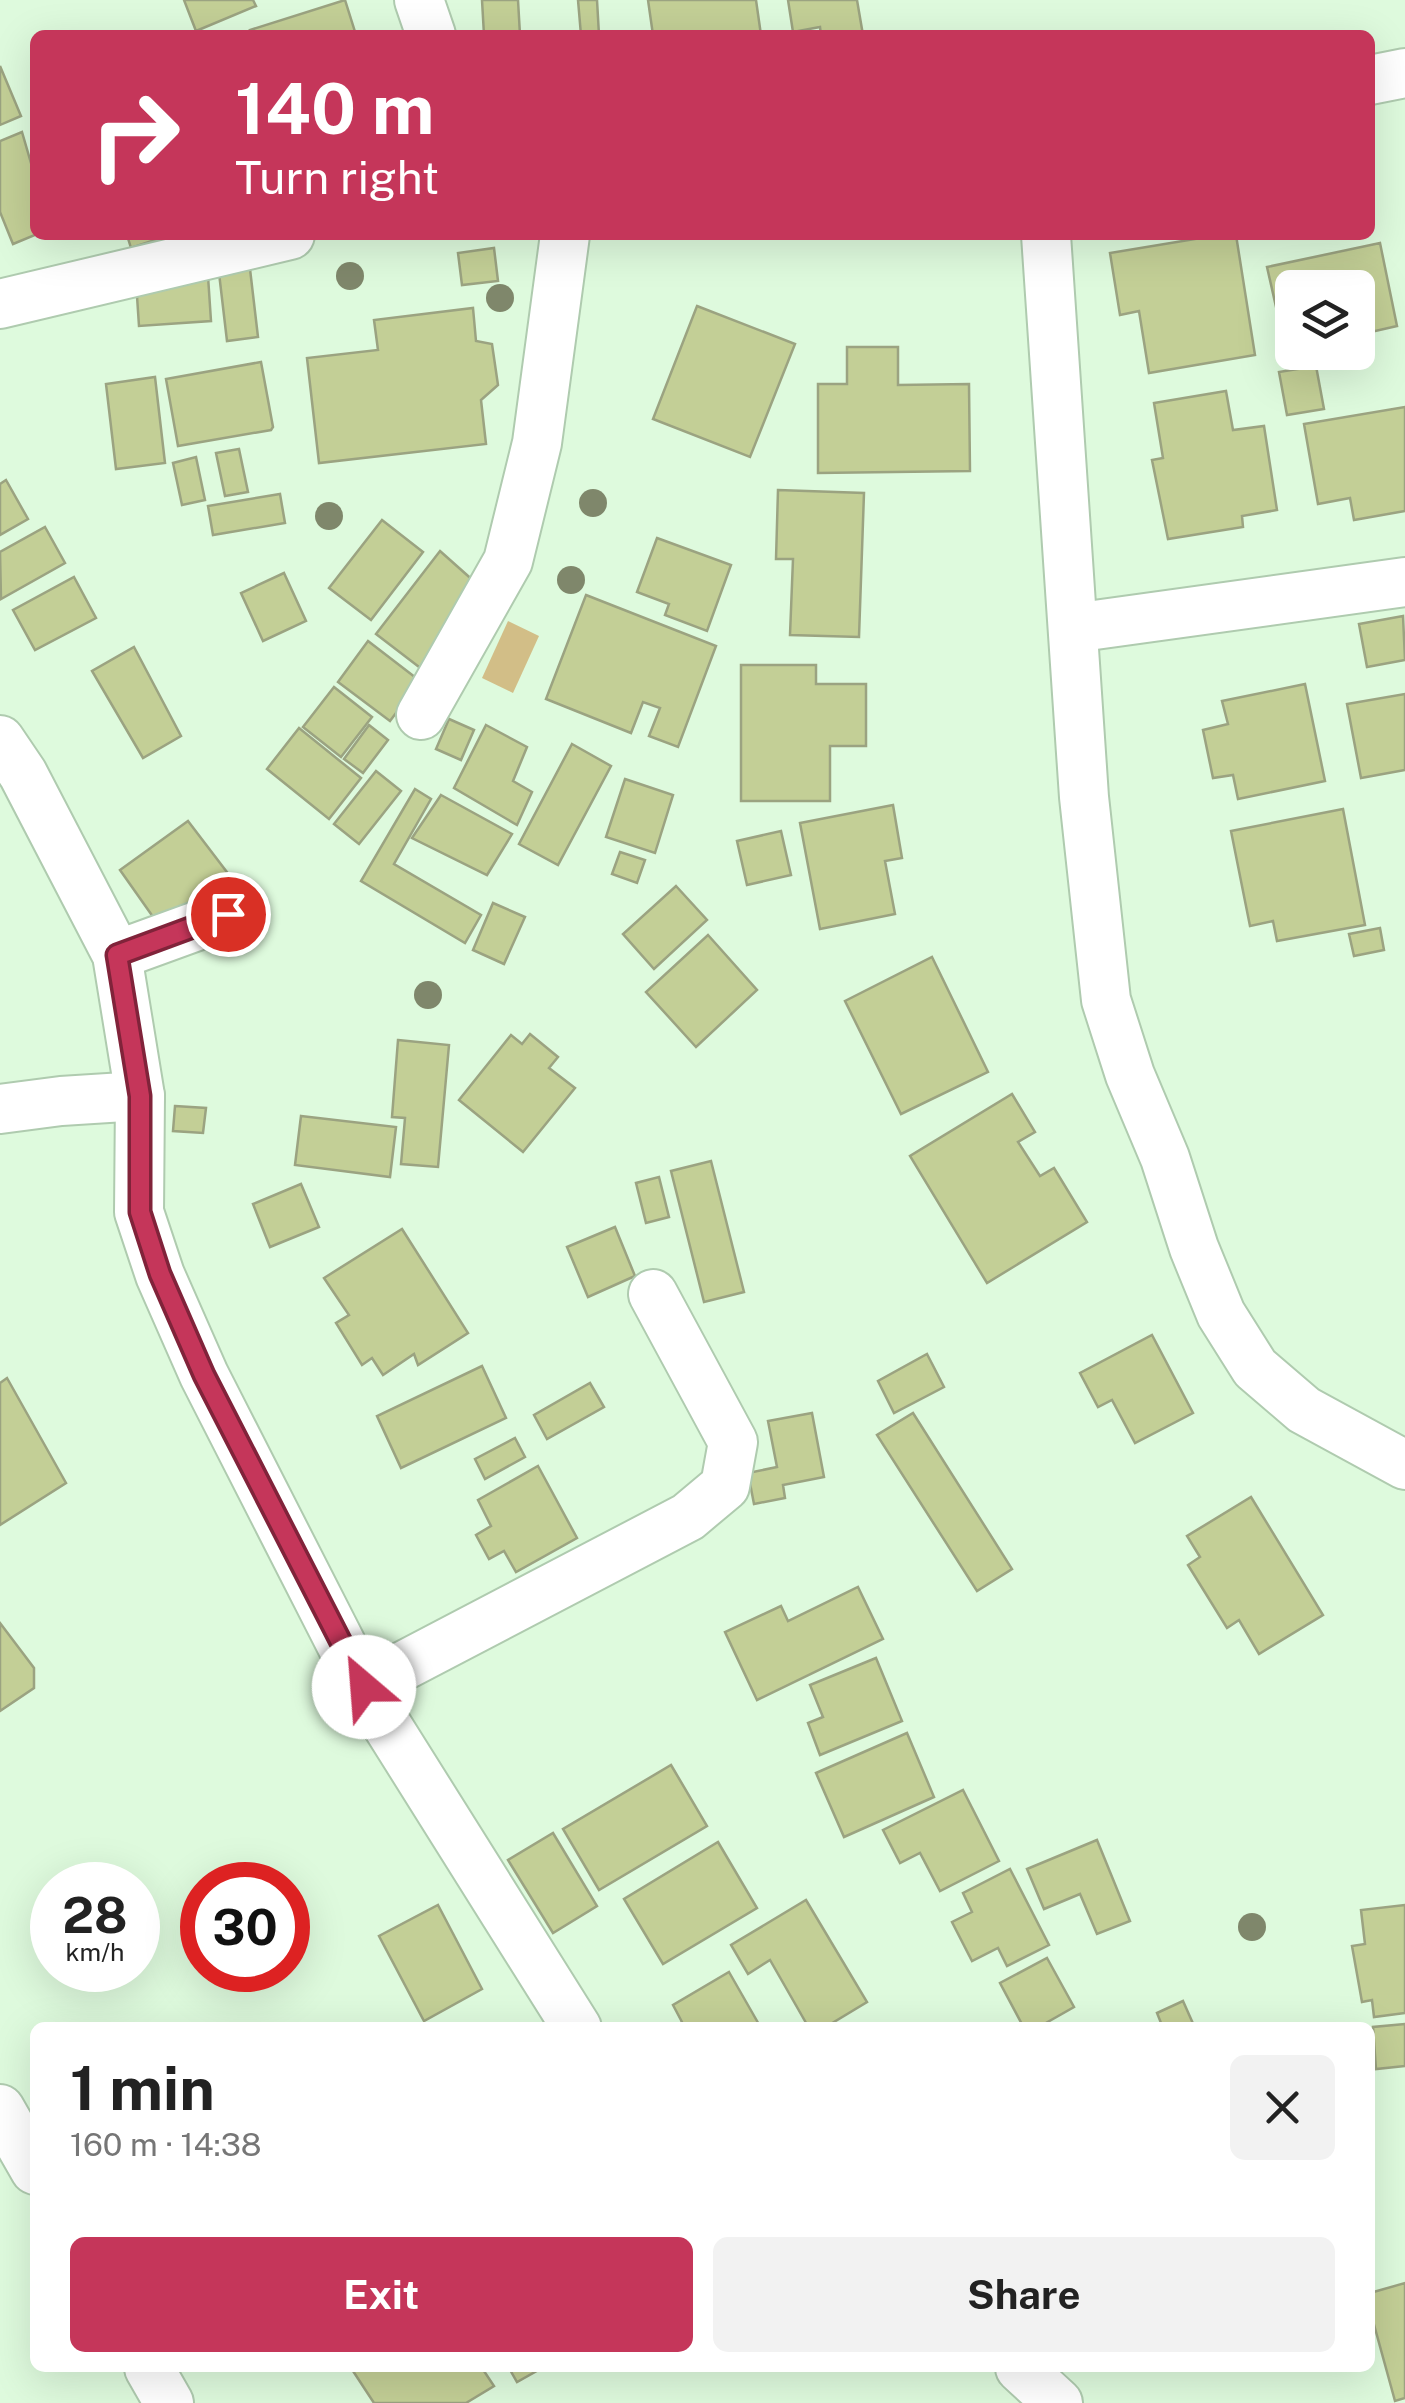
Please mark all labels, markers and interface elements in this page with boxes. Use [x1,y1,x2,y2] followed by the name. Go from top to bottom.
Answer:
[235,67,434,150] text: 140 m
[70,70,200,200] icon: right
[235,151,439,204] text: Turn right
[1275,270,1375,370] map controls
[1275,270,1375,370] button: layers
[186,872,271,957] pin
[201,887,256,942] icon: arrive
[312,1635,416,1739] position arrow
[180,1862,310,1992] speed limit sign: 30
[62,1885,128,1944] text: 28
[66,1937,124,1967] text: km/h
[70,2053,215,2124] text: 1 min
[1230,2055,1335,2160] button: close
[70,2126,261,2163] text: 160 m · 14:38
[70,2237,693,2352] button: Exit
[713,2237,1335,2352] button: Share

